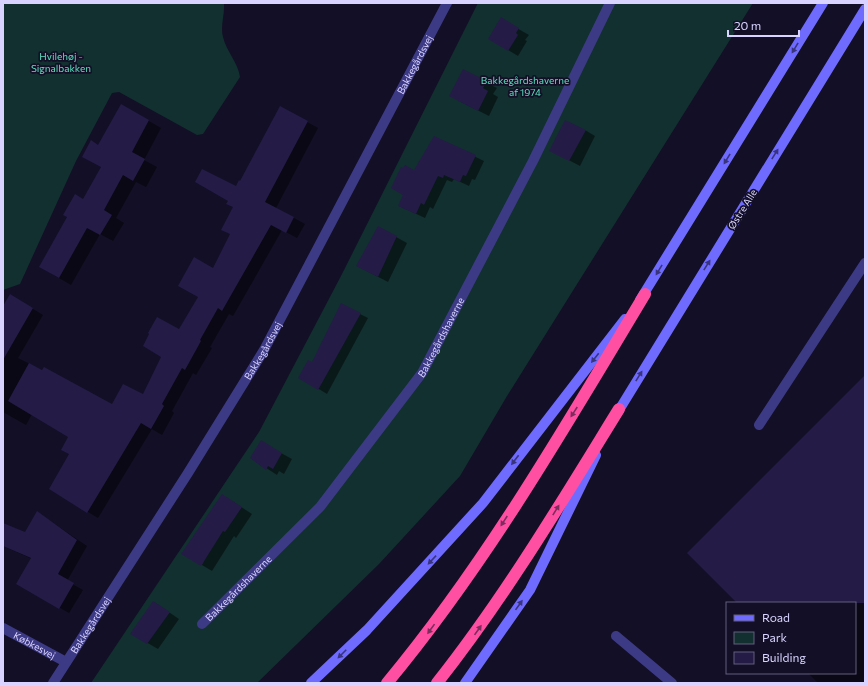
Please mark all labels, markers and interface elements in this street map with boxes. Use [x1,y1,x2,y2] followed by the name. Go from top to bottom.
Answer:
[728,12,799,38] scale bar
[734,18,761,32] text: 20 m
[394,33,435,96] street label: Bakkegårdsvej
[792,42,799,54] one-way arrow
[31,50,91,74] park label: Hvilehøj - Signalbakken
[481,74,569,98] park label: Bakkegårdshaverne af 1974
[772,148,779,160] one-way arrow
[724,153,731,165] one-way arrow
[725,187,759,231] street label: Østre Alle
[704,259,711,271] one-way arrow
[656,264,663,276] one-way arrow
[415,295,467,380] street label: Bakkegårdshaverne
[241,320,284,382] street label: Bakkegårdsvej
[590,352,599,363] one-way arrow
[636,370,643,382] one-way arrow
[570,406,578,417] one-way arrow
[511,455,519,466] one-way arrow
[553,504,560,516] one-way arrow
[500,516,508,526] one-way arrow
[203,553,274,623] street label: Bakkegårdshaverne
[427,555,436,565] one-way arrow
[68,594,113,656] street label: Bakkegårdsvej
[515,600,523,610] one-way arrow
[726,602,856,674] legend
[762,610,790,624] text: Road
[427,623,435,634] one-way arrow
[474,625,482,635] one-way arrow
[12,629,58,661] street label: Købkesvej
[762,630,788,644] text: Park
[337,649,347,659] one-way arrow
[762,650,806,664] text: Building

